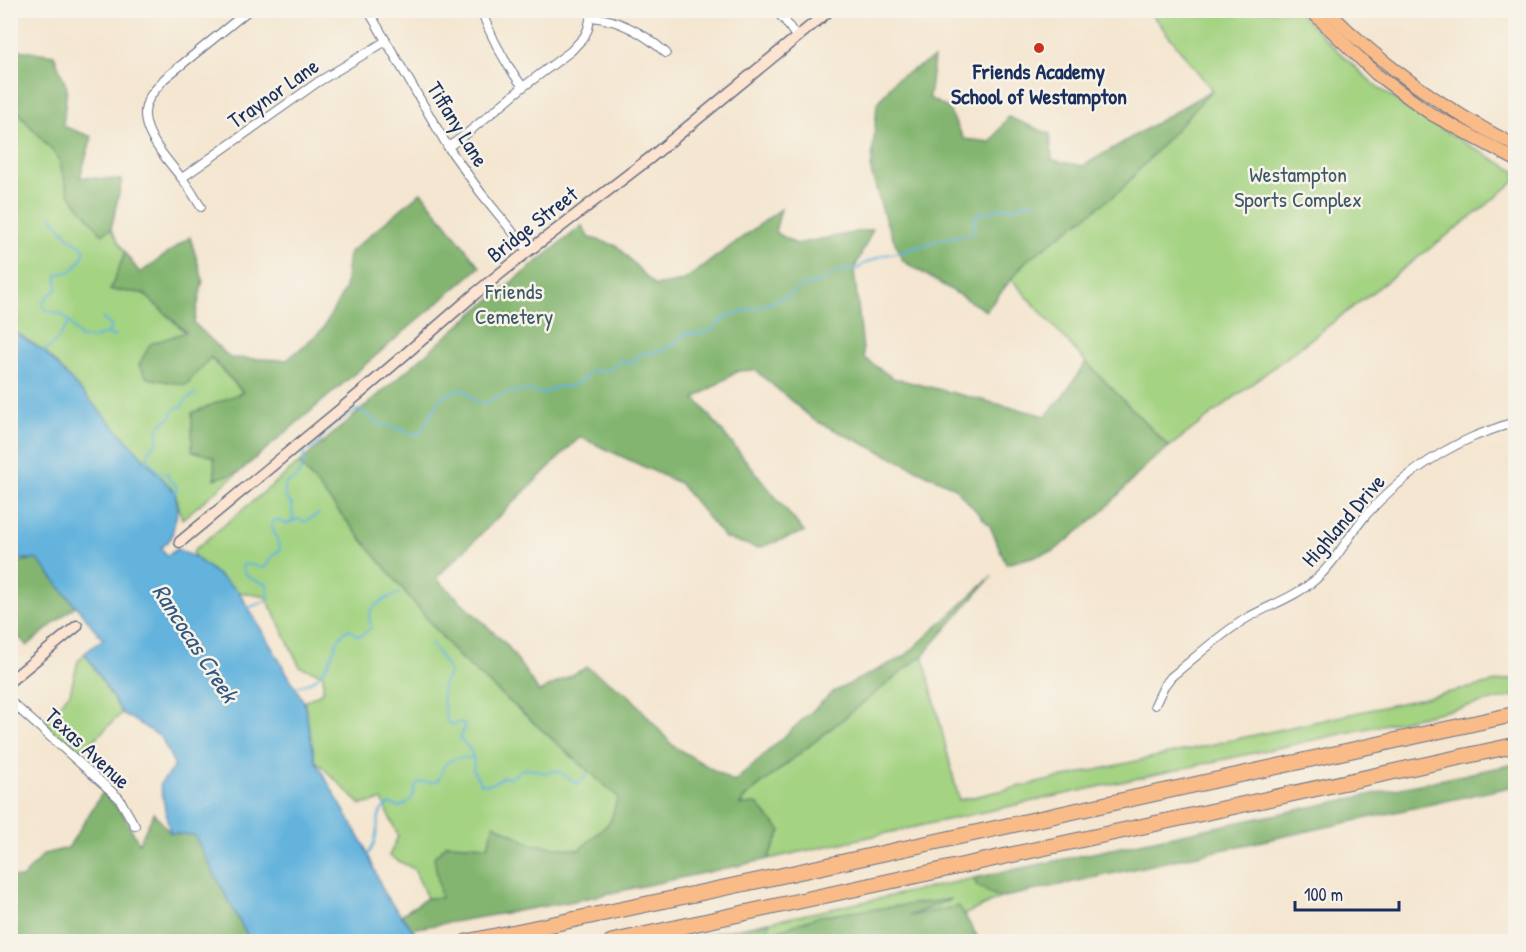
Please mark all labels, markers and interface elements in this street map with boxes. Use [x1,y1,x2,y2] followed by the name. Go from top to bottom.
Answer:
[1032,41,1046,55] marker: Friends Academy School of Westampton
[222,51,325,135] street label: Traynor Lane
[951,56,1127,112] place label: Friends Academy School of Westampton
[420,76,496,173] street label: Tiffany Lane
[1234,159,1362,214] park label: Westampton Sports Complex
[480,179,584,269] street label: Bridge Street
[475,276,553,331] park label: Friends Cemetery
[1294,467,1392,573] street label: Highland Drive
[146,577,247,710] water label: Rancocas Creek
[39,701,137,796] street label: Texas Avenue
[1295,874,1398,912] scale bar
[1304,882,1343,907] text: 100 m

